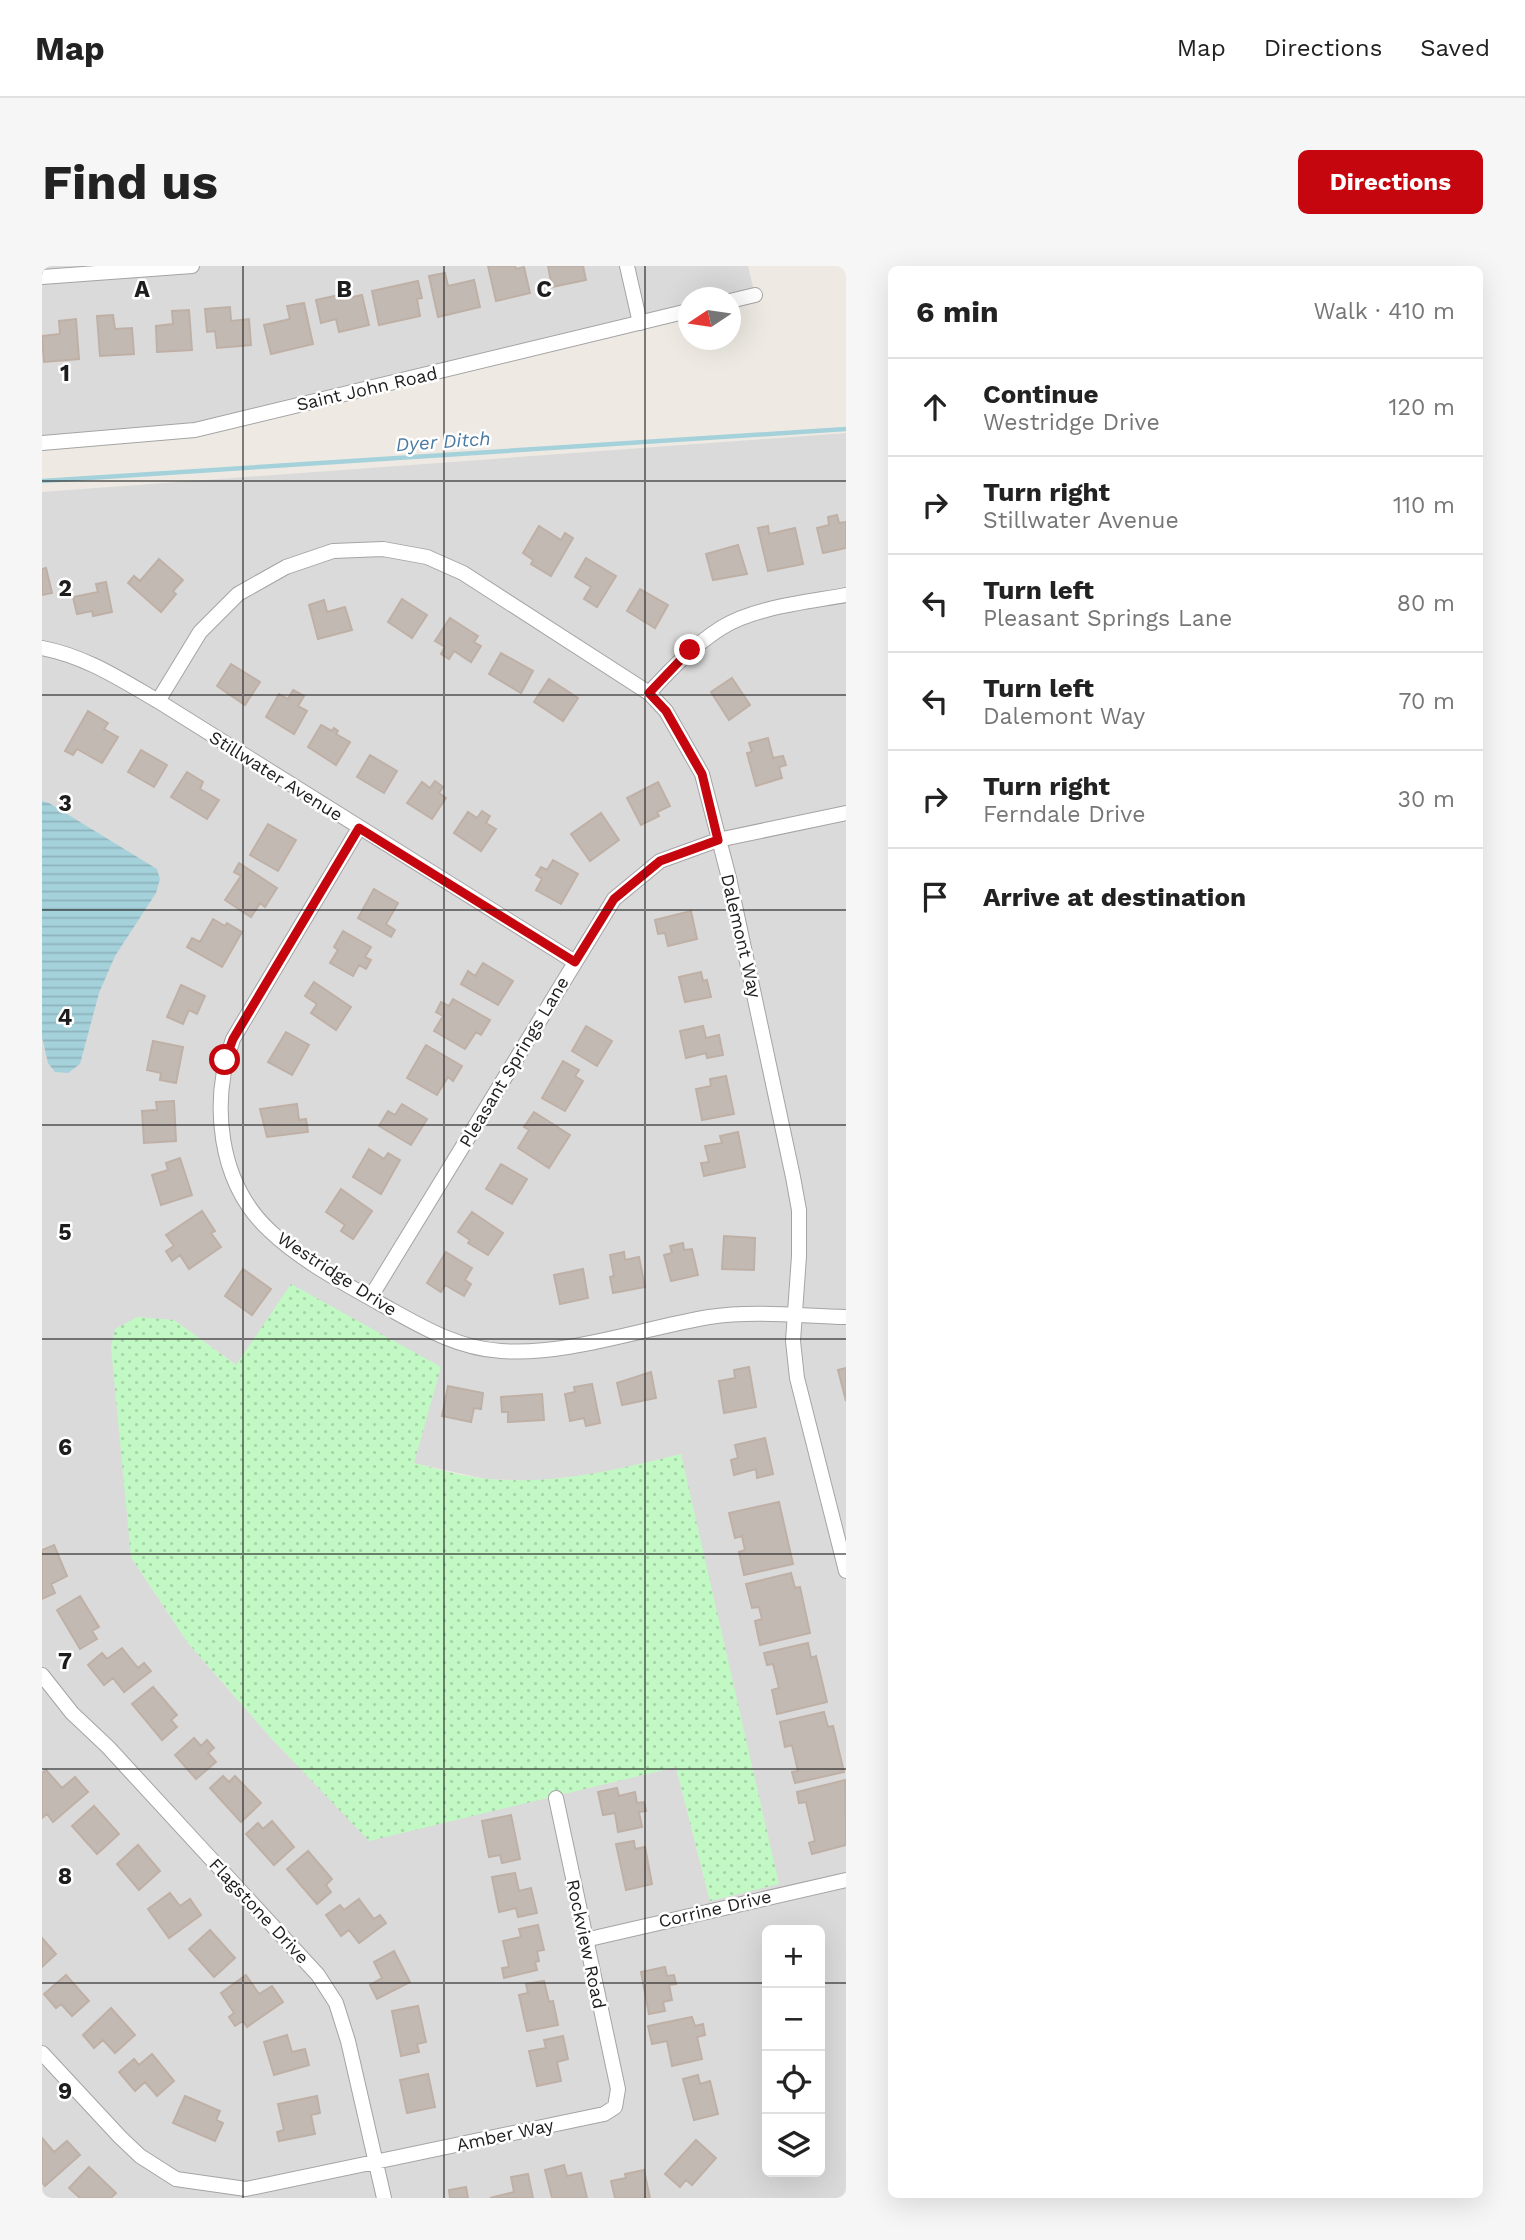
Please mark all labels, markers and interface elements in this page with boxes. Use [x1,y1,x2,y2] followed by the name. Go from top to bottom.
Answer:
[35,29,105,68] text: Map
[1177,34,1226,62] text: Map
[1264,34,1382,62] text: Directions
[1420,34,1490,62] text: Saved
[1298,150,1483,214] button: Directions
[42,153,218,211] text: Find us
[134,276,150,303] text: A
[336,276,352,303] text: B
[536,276,552,303] text: C
[678,287,741,350] north arrow
[916,294,999,329] text: 6 min
[1314,298,1455,325] text: Walk · 410 m
[60,360,70,387] text: 1
[294,362,439,415] street label: Saint John Road
[983,379,1099,409] text: Continue
[916,388,954,426] icon: ahead
[1389,394,1455,421] text: 120 m
[983,409,1160,436] text: Westridge Drive
[395,427,491,456] water label: Dyer Ditch
[983,477,1110,507] text: Turn right
[916,486,954,524] icon: right
[1393,492,1455,519] text: 110 m
[983,507,1179,534] text: Stillwater Avenue
[58,575,72,602] text: 2
[983,575,1094,605] text: Turn left
[916,584,954,622] icon: left
[1397,590,1455,617] text: 80 m
[983,605,1232,632] text: Pleasant Springs Lane
[674,634,705,665] route end
[983,673,1094,703] text: Turn left
[916,682,954,720] icon: left
[1398,688,1455,715] text: 70 m
[983,703,1145,730] text: Dalemont Way
[206,726,347,825] street label: Stillwater Avenue
[983,771,1110,801] text: Turn right
[916,780,954,818] icon: right
[1398,786,1455,813] text: 30 m
[58,790,72,817] text: 3
[983,801,1145,828] text: Ferndale Drive
[717,872,766,1001] street label: Dalemont Way
[916,878,954,916] icon: arrive
[983,882,1246,912] text: Arrive at destination
[454,973,573,1151] street label: Pleasant Springs Lane
[58,1004,73,1031] text: 4
[209,1044,240,1075] route start
[58,1219,72,1246] text: 5
[274,1227,401,1320] street label: Westridge Drive
[58,1434,72,1461] text: 6
[58,1648,72,1675] text: 7
[205,1854,314,1968] street label: Flagstone Drive
[58,1863,72,1890] text: 8
[563,1877,610,2011] street label: Rockview Road
[656,1885,773,1932] street label: Corrine Drive
[762,1925,825,2177] map controls
[762,1925,825,1988] button: +
[762,1988,825,2051] button: −
[762,2051,825,2114] button: locate
[58,2078,72,2105] text: 9
[454,2114,556,2155] street label: Amber Way
[762,2114,825,2177] button: layers

